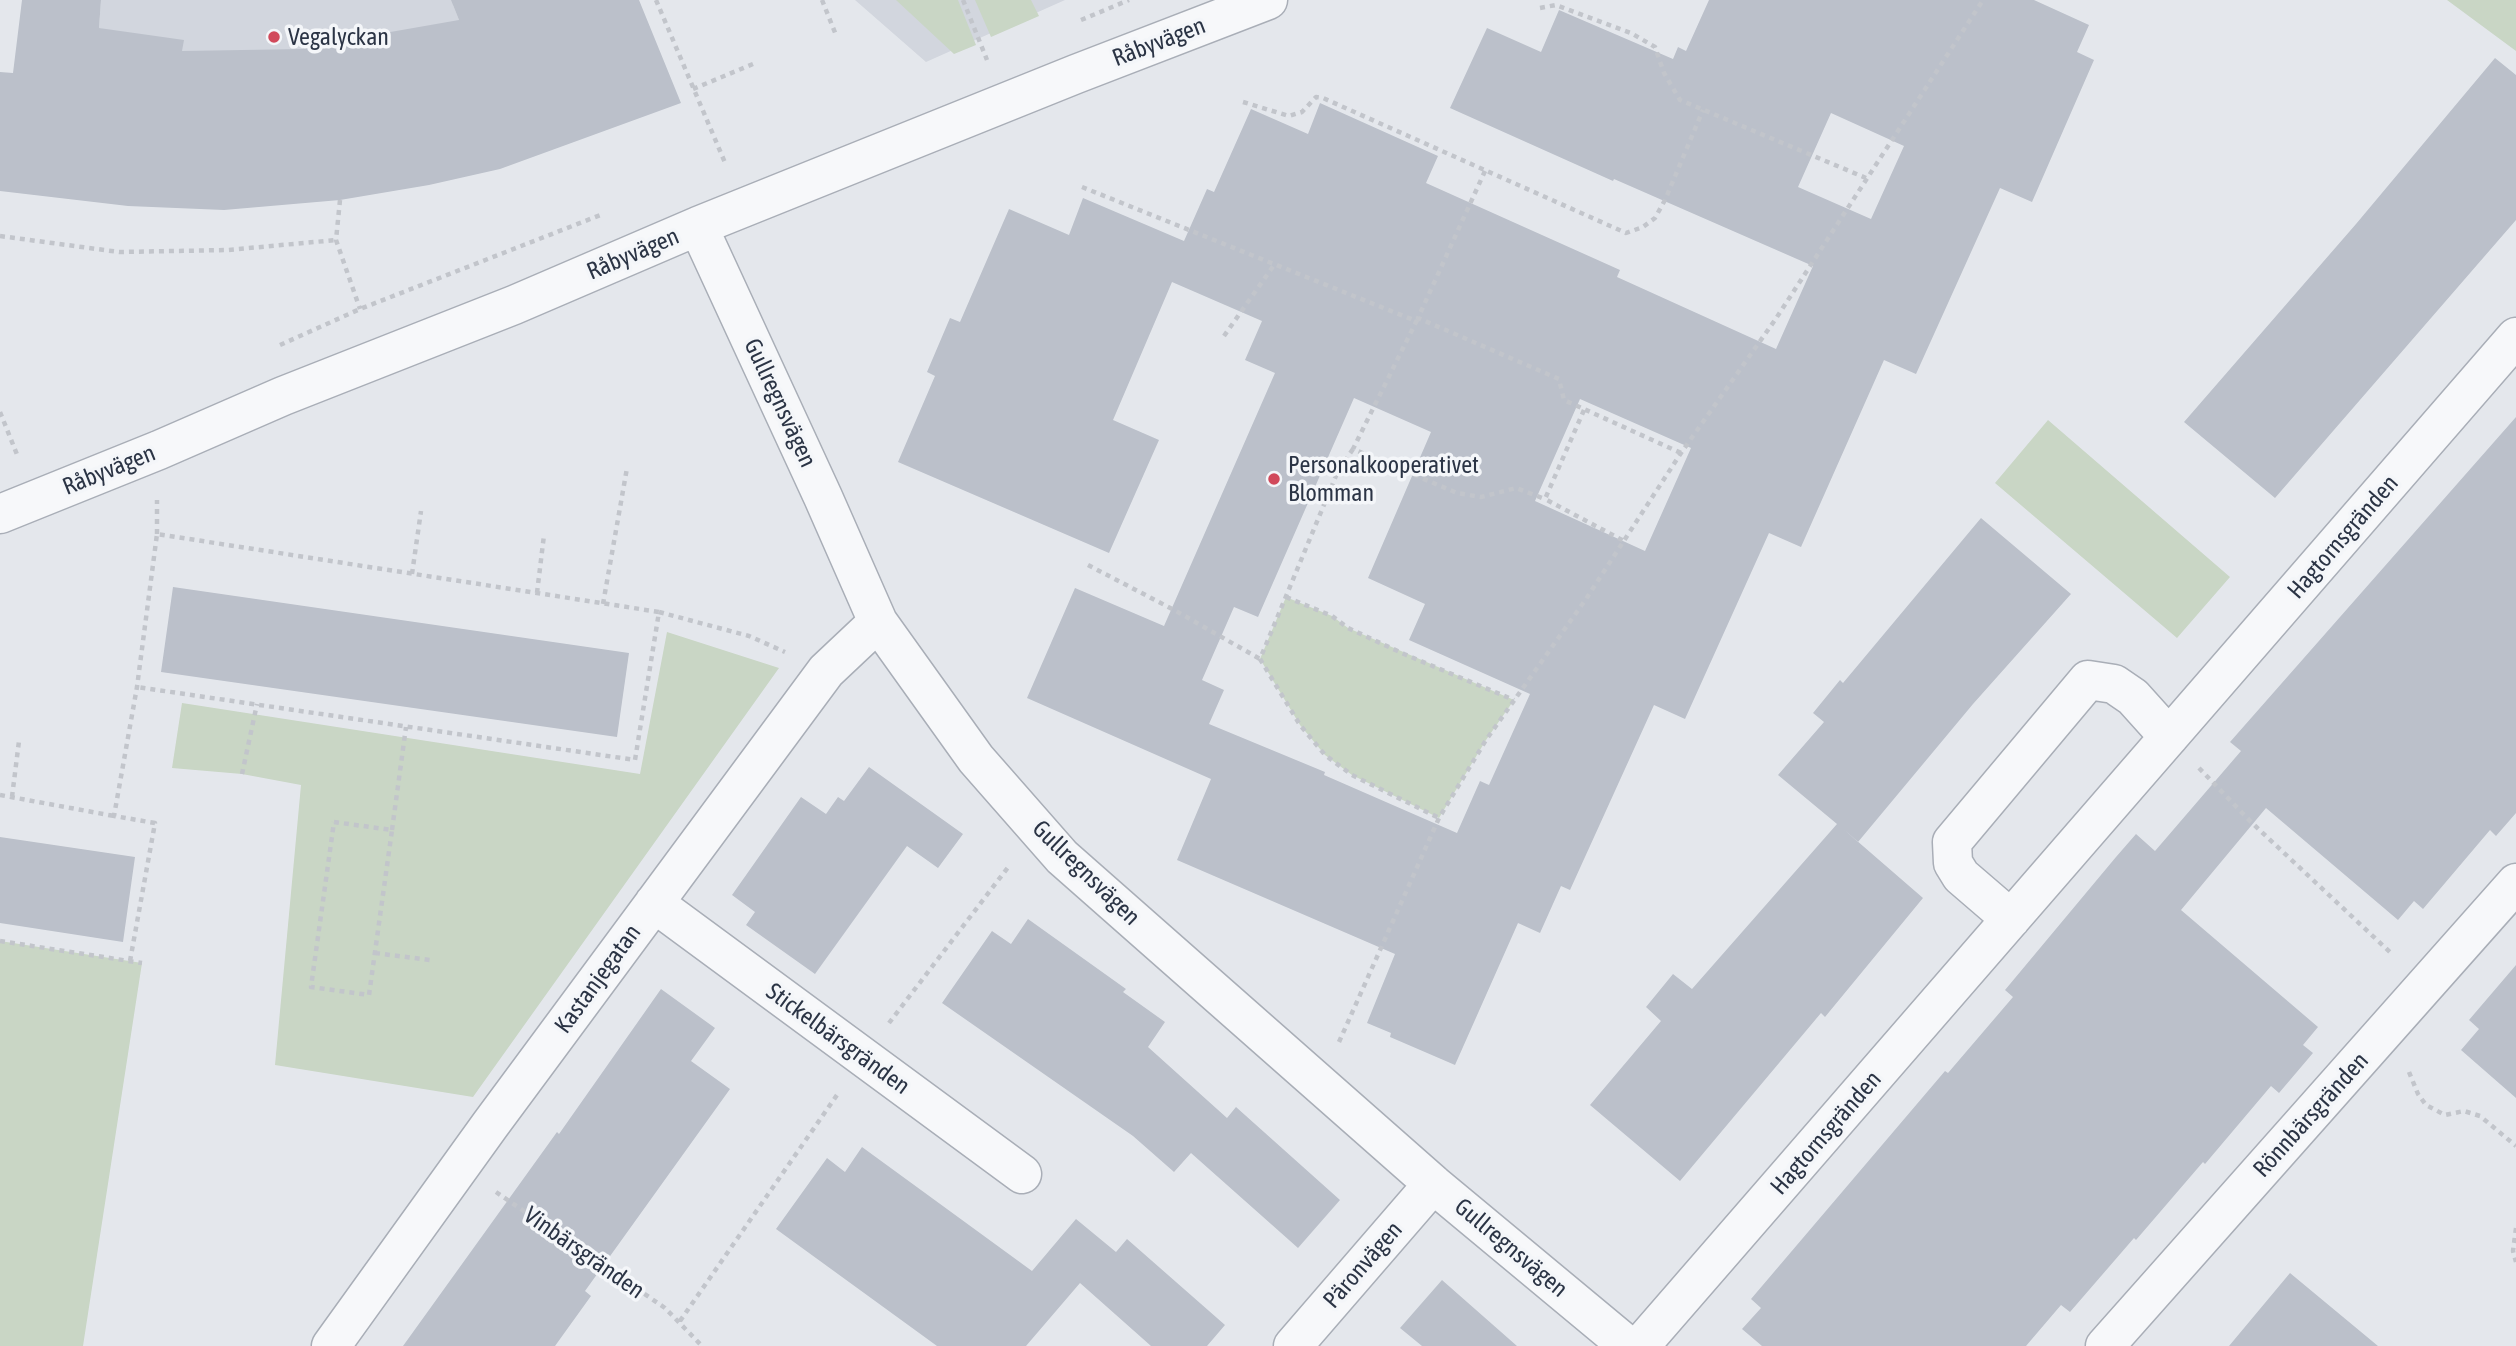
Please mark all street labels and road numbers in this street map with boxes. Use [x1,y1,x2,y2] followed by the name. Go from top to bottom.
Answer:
[1108,11,1210,73] street label: Råbyvägen
[583,222,683,286] street label: Råbyvägen
[738,334,822,472] street label: Gullregnsvägen
[58,438,160,502] street label: Råbyvägen
[2282,469,2404,605] street label: Hagtornsgränden
[1026,814,1146,932] street label: Gullregnsvägen
[549,919,647,1039] street label: Kastanjegatan
[761,977,915,1101] street label: Stickelbärsgränden
[2247,1047,2375,1183] street label: Rönnbärsgränden
[1765,1065,1887,1201] street label: Hagtornsgränden
[1449,1192,1573,1304] street label: Gullregnsvägen
[518,1201,650,1305] street label: Vinbärsgränden
[1317,1216,1409,1314] street label: Päronvägen

